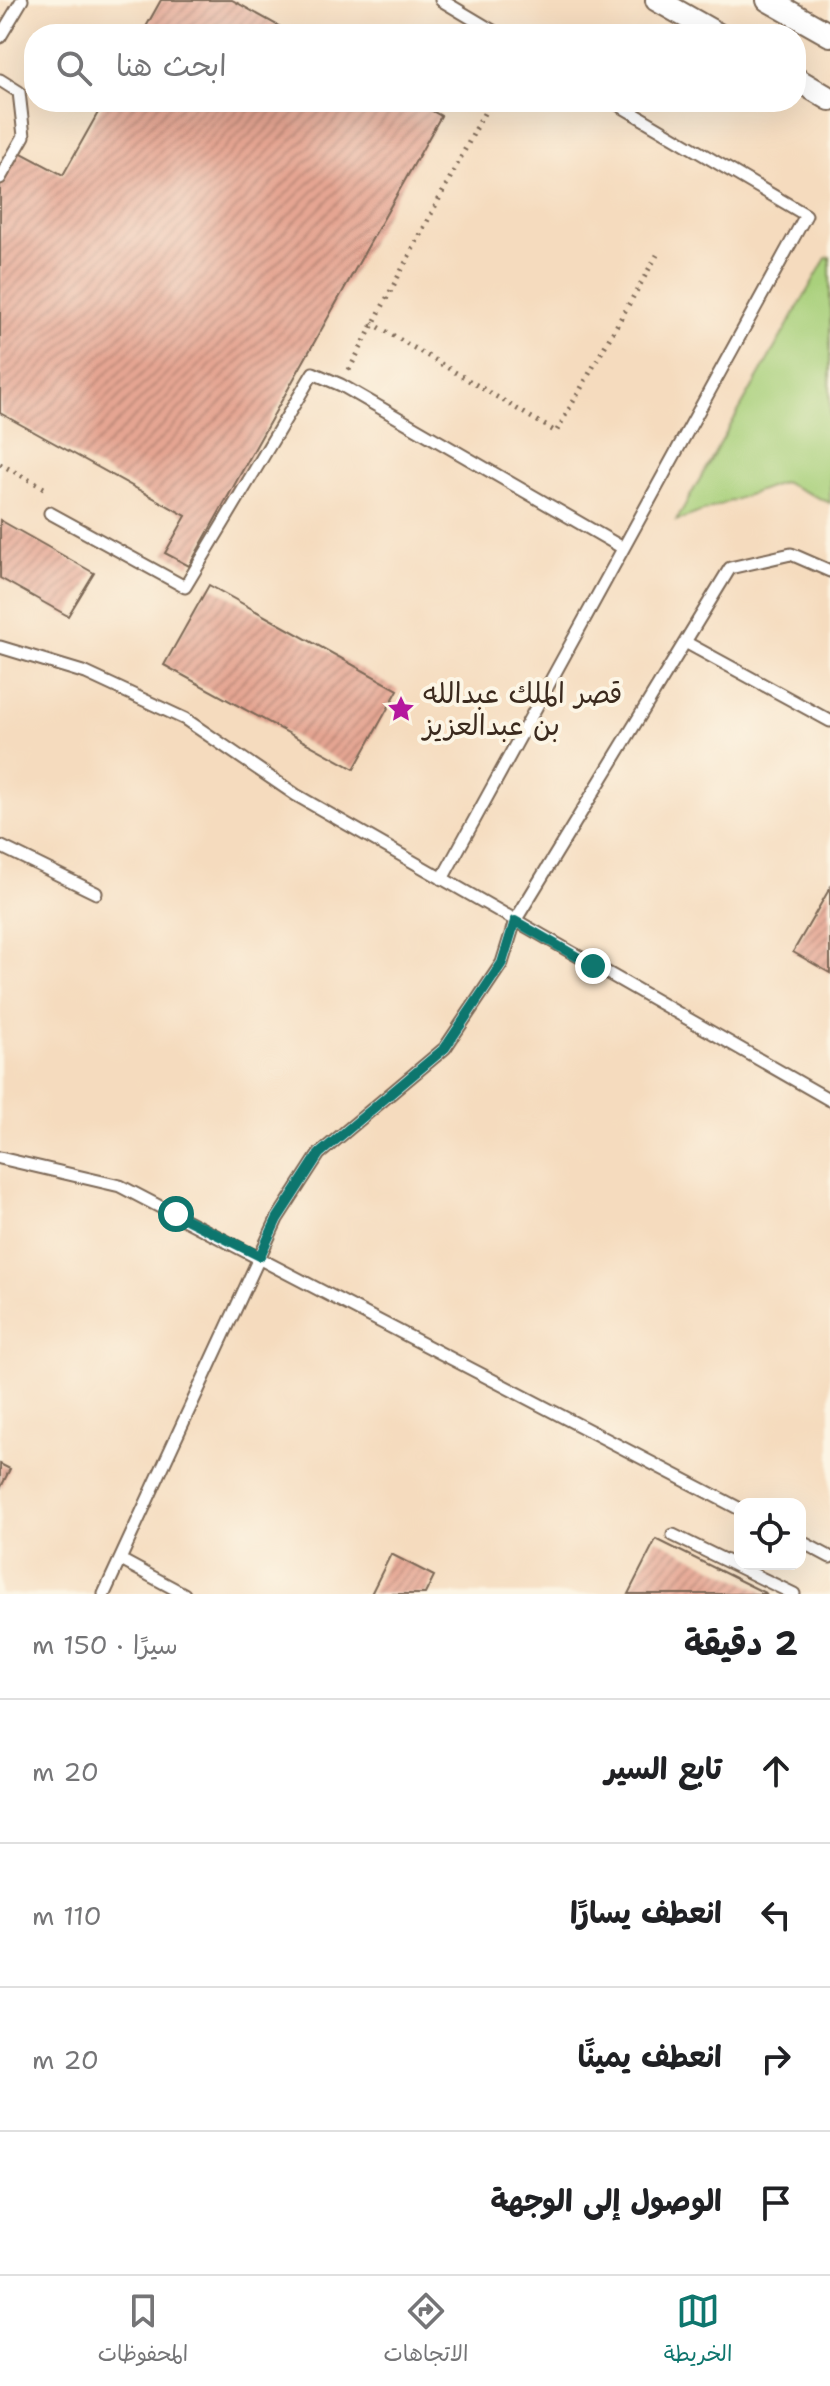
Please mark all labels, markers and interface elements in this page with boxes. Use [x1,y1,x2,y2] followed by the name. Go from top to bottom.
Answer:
[24,24,806,112] search box
[116,45,227,86] text: ابحث هنا
[52,46,96,90] icon: search
[421,674,622,744] place label: قصر الملك عبدالله بن عبدالعزيز
[386,694,416,724] place icon: قصر الملك عبدالله بن عبدالعزيز
[575,948,611,984] route end
[158,1196,194,1232] route start
[734,1498,806,1570] map controls
[734,1498,806,1570] button: locate
[684,1620,798,1666] text: 2 دقيقة
[32,1627,178,1662] text: سيرًا · 150 m
[605,1748,722,1789] text: تابع السير
[754,1749,798,1793] icon: ahead
[32,1754,99,1789] text: 20 m
[570,1892,722,1933] text: انعطف يسارًا
[754,1893,798,1937] icon: left
[32,1898,102,1933] text: 110 m
[578,2036,722,2077] text: انعطف يمينًا
[754,2037,798,2081] icon: right
[32,2042,99,2077] text: 20 m
[490,2180,722,2221] text: الوصول إلى الوجهة
[754,2181,798,2225] icon: arrive
[98,2289,188,2373] tab: المحفوظات
[384,2289,468,2373] tab: الاتجاهات
[664,2289,732,2373] tab: الخريطة

